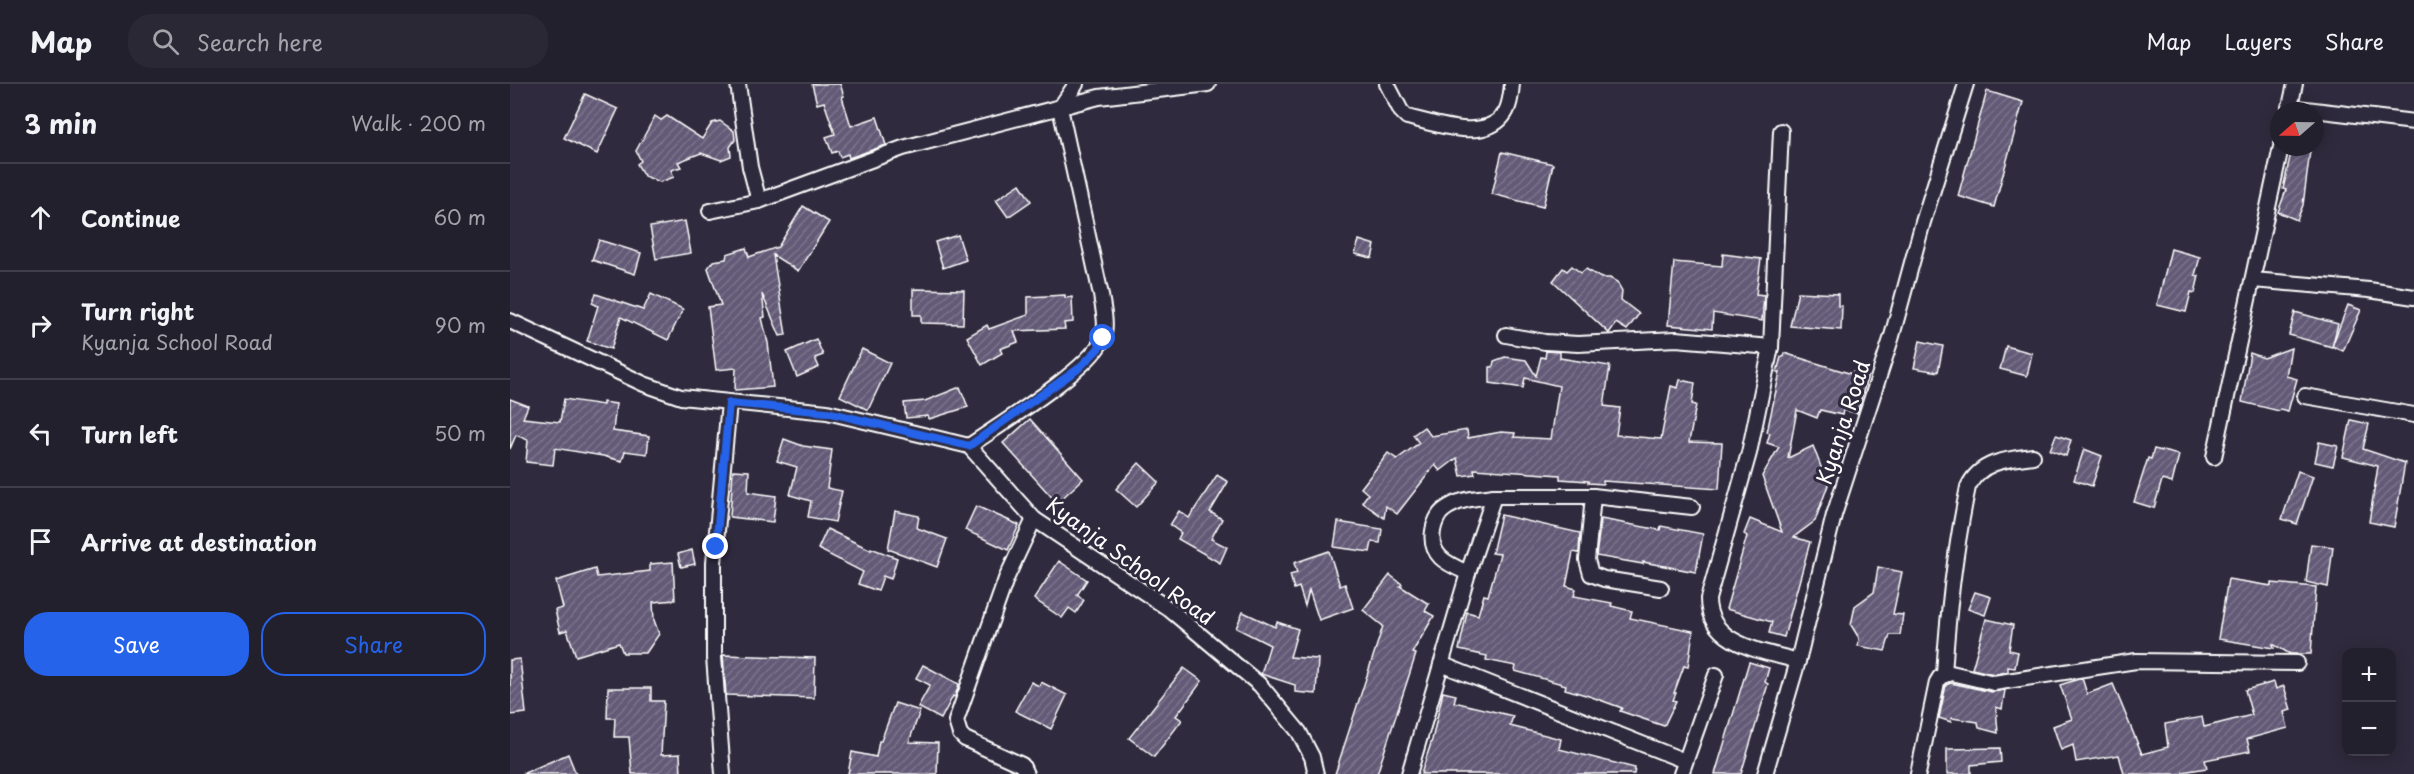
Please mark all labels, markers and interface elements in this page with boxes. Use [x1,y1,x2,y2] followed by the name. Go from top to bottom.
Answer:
[128,14,548,68] search box
[30,20,92,63] text: Map
[149,25,182,58] icon: search
[197,25,323,58] text: Search here
[2147,25,2191,57] text: Map
[2224,25,2292,57] text: Layers
[2325,25,2384,57] text: Share
[2270,102,2324,156] north arrow
[24,104,97,143] text: 3 min
[351,108,486,138] text: Walk · 200 m
[24,201,57,234] icon: ahead
[81,201,180,234] text: Continue
[434,202,486,232] text: 60 m
[81,294,194,327] text: Turn right
[24,309,57,342] icon: right
[435,310,486,340] text: 90 m
[1089,324,1115,350] route start
[81,327,273,357] text: Kyanja School Road
[1807,356,1877,488] street label: Kyanja Road
[24,417,57,450] icon: left
[81,417,178,450] text: Turn left
[434,418,486,448] text: 50 m
[1040,488,1222,632] street label: Kyanja School Road
[24,525,57,558] icon: arrive
[81,525,317,558] text: Arrive at destination
[702,533,728,559] route end
[24,612,249,676] button: Save
[261,612,486,676] button: Share
[2342,648,2396,756] map controls
[2342,648,2396,702] button: +
[2342,702,2396,756] button: −

